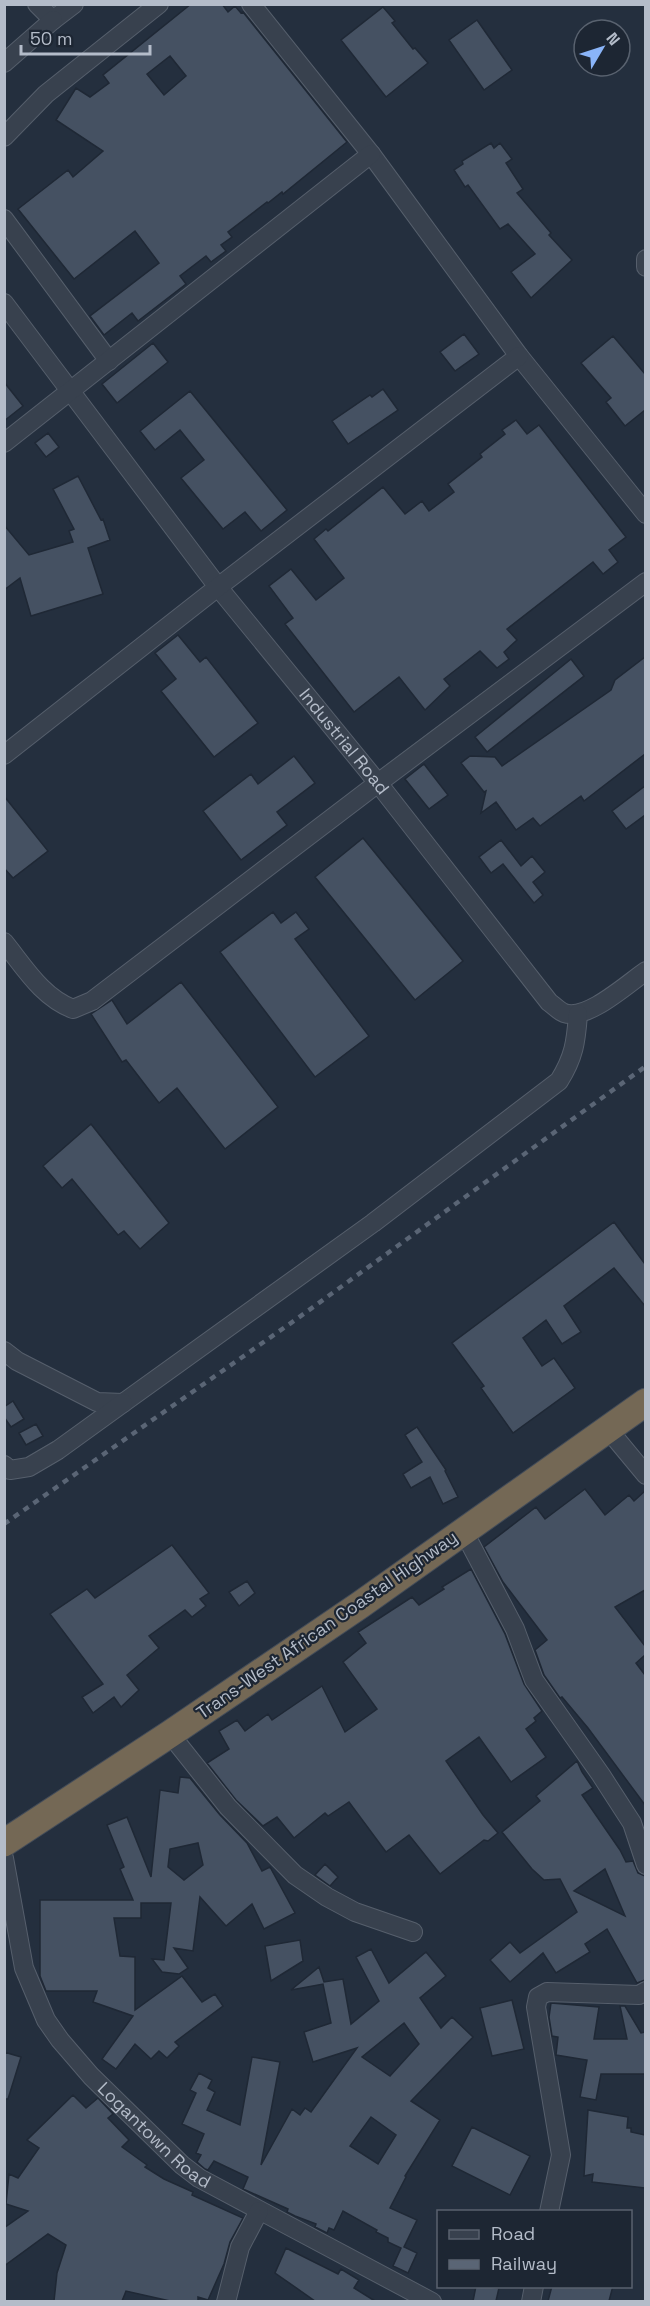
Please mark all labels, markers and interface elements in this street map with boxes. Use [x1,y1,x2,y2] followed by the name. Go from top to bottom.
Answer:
[21,18,150,56] scale bar
[572,18,632,78] north arrow
[30,27,72,50] text: 50 m
[602,28,625,50] text: N
[294,683,395,799] street label: Industrial Road
[192,1525,462,1724] street label: Trans-West African Coastal Highway
[93,2077,215,2193] street label: Logantown Road
[437,2210,632,2288] legend
[491,2222,535,2245] text: Road
[491,2252,557,2275] text: Railway

